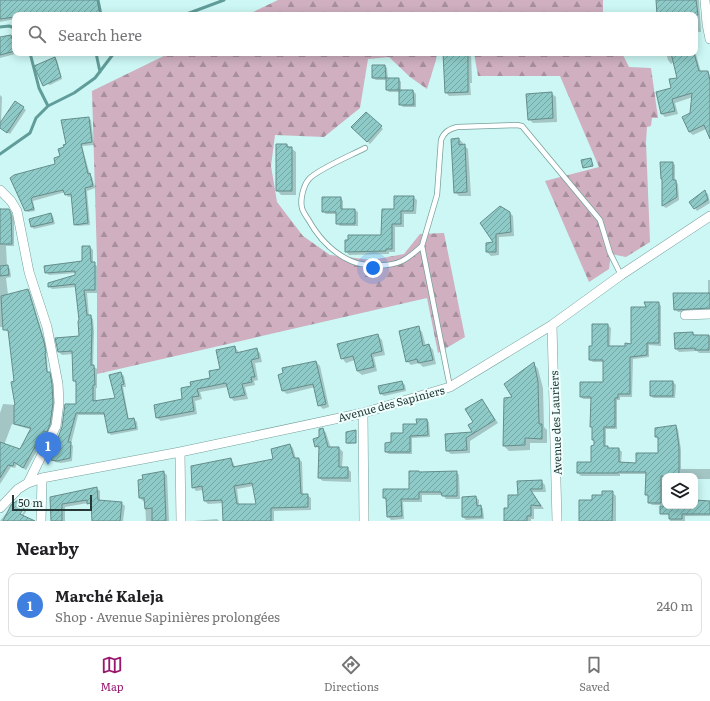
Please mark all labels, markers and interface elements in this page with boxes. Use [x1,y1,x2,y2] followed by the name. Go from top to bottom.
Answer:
[12,12,698,56] search box
[26,23,48,45] icon: search
[58,23,142,46] text: Search here
[363,258,383,278] your location
[545,371,565,475] street label: Avenue des Lauriers
[336,381,446,425] street label: Avenue des Sapiniers
[35,432,61,465] pin: 1
[662,473,698,509] map controls
[662,473,698,509] button: layers
[12,493,92,512] scale bar
[18,494,43,510] text: 50 m
[16,535,79,560] text: Nearby
[55,584,164,607] text: Marché Kaleja
[27,596,33,615] text: 1
[657,596,693,615] text: 240 m
[55,607,280,626] text: Shop · Avenue Sapinières prolongées
[100,654,124,694] tab: Map
[324,654,379,694] tab: Directions
[579,654,610,694] tab: Saved

